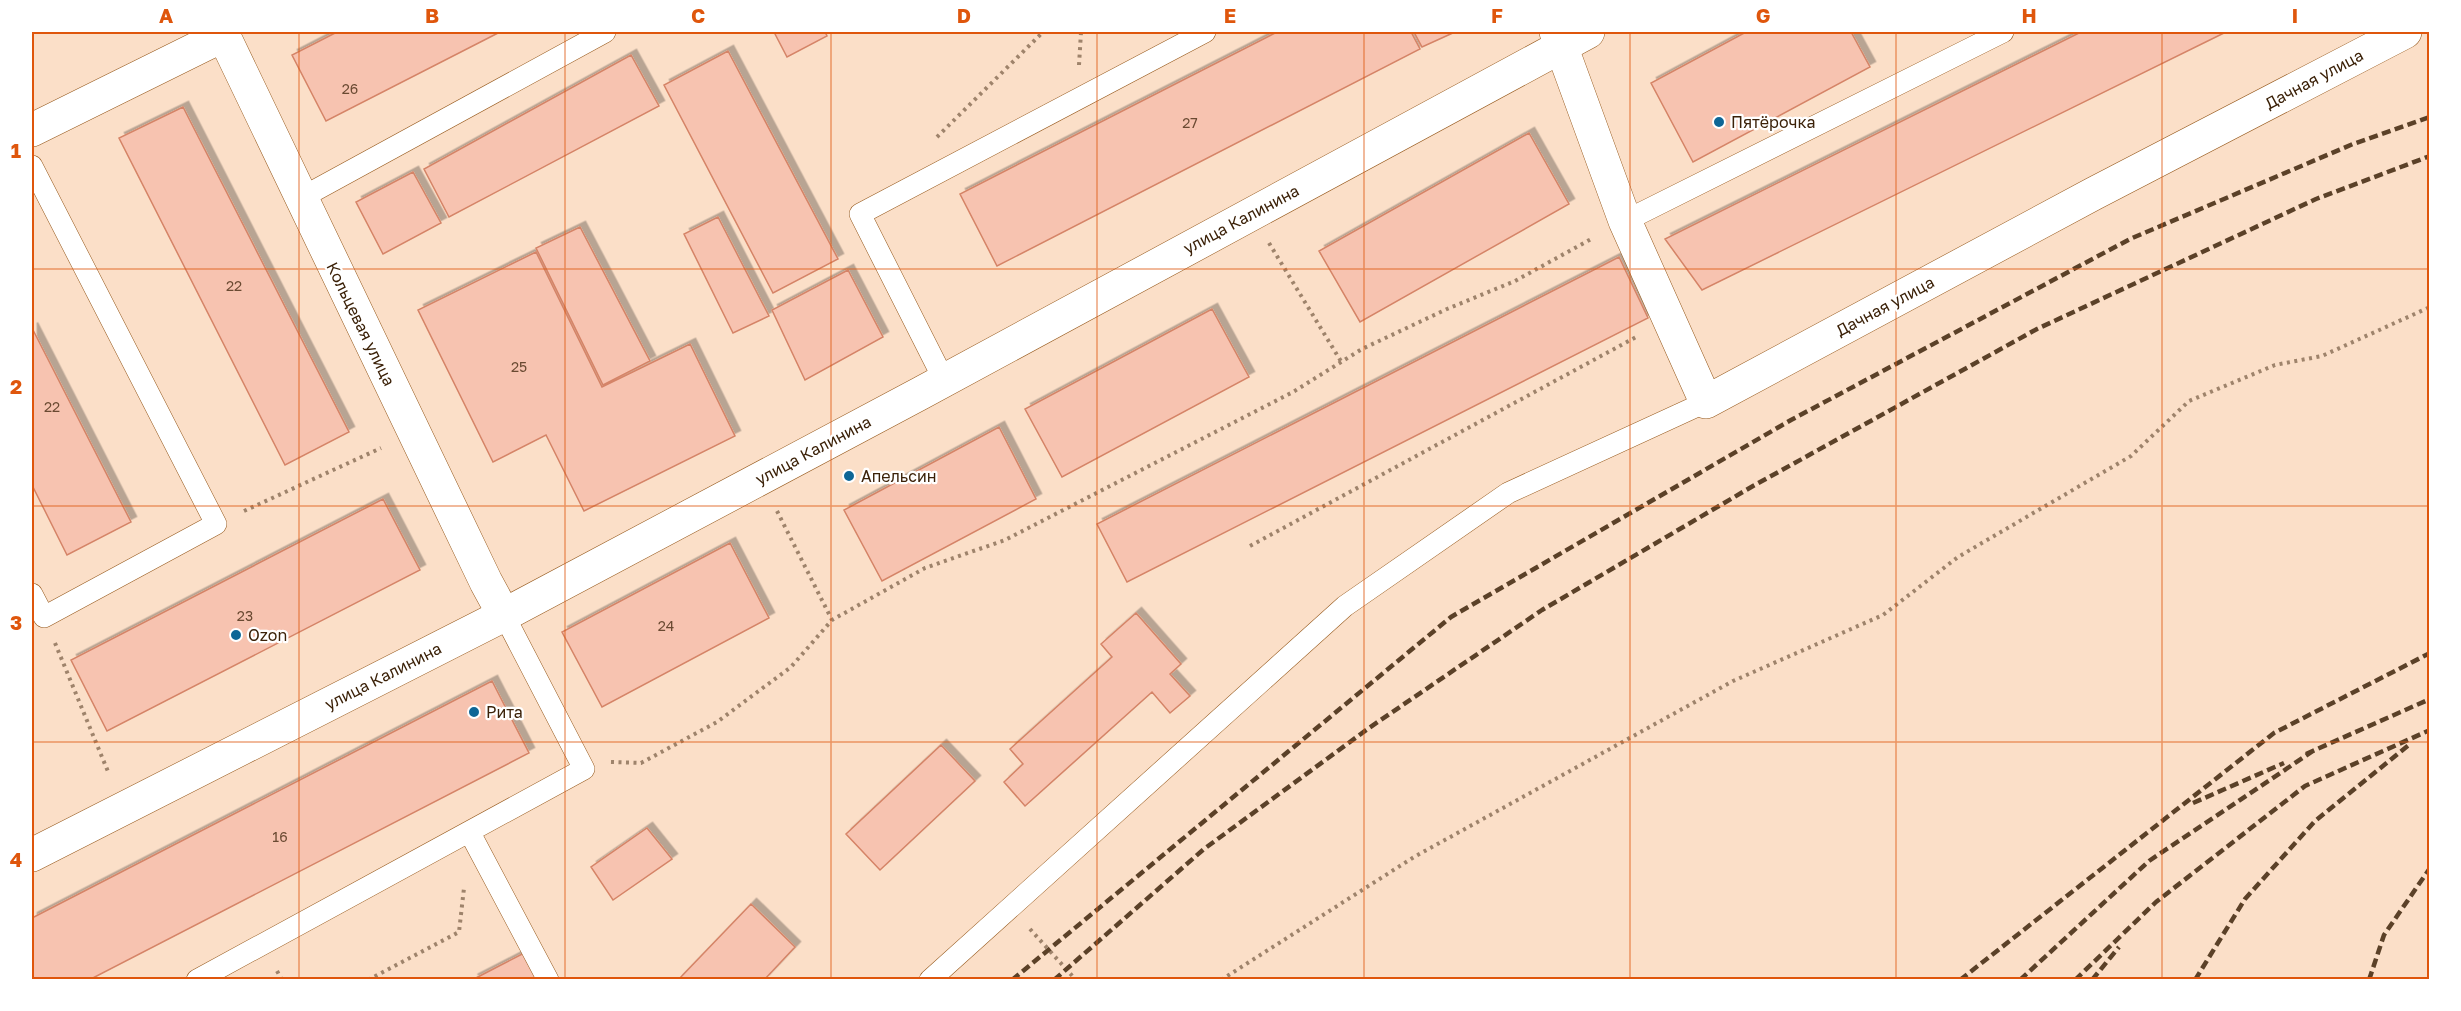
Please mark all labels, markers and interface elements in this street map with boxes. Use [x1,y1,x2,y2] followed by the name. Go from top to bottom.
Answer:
[159,3,173,27] text: A
[425,3,439,27] text: B
[691,3,705,27] text: C
[957,3,971,27] text: D
[1224,3,1236,27] text: E
[1491,3,1503,27] text: F
[1756,3,1770,27] text: G
[2021,3,2037,27] text: H
[2292,3,2298,27] text: I
[2261,45,2367,113] street label: Дачная улица
[342,80,358,97] house number: 26
[1731,112,1815,132] place label: Пятёрочка
[1182,114,1198,131] house number: 27
[1712,115,1726,129] marker: Пятёрочка
[11,138,21,162] text: 1
[1180,180,1302,258] street label: улица Калинина
[322,259,400,389] street label: Кольцевая улица
[1832,272,1938,340] street label: Дачная улица
[226,277,242,294] house number: 22
[511,358,527,375] house number: 25
[10,374,22,398] text: 2
[44,398,60,415] house number: 22
[752,411,874,489] street label: улица Калинина
[861,466,937,486] place label: Апельсин
[842,469,856,483] marker: Апельсин
[237,607,253,624] house number: 23
[10,610,22,634] text: 3
[658,617,674,634] house number: 24
[248,625,287,645] place label: Ozon
[229,628,243,642] marker: Ozon
[321,638,445,714] street label: улица Калинина
[486,702,523,722] place label: Рита
[467,705,481,719] marker: Рита
[272,828,288,845] house number: 16
[10,847,22,871] text: 4

